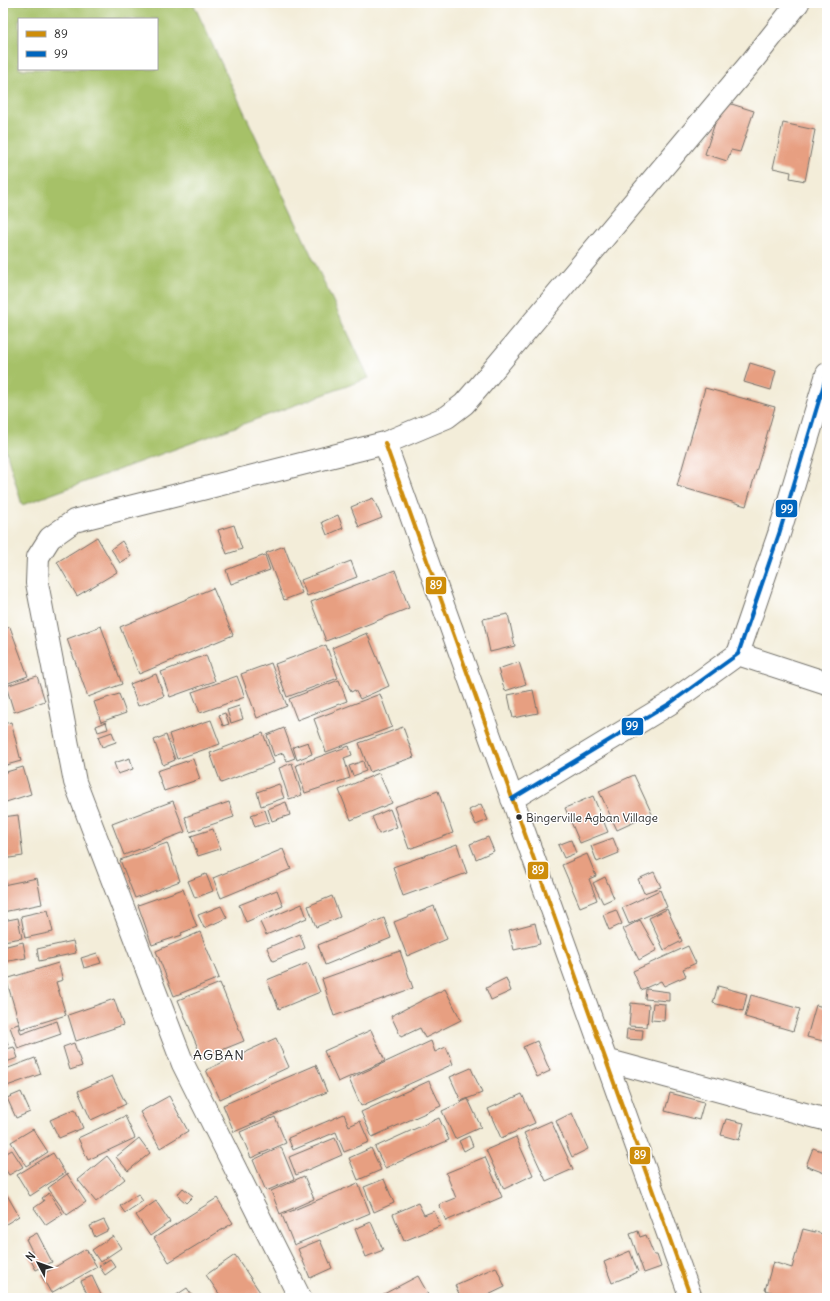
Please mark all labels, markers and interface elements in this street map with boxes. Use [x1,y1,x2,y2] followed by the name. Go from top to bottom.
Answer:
[18,18,158,70] legend
[54,26,68,41] text: 89
[54,46,68,61] text: 99
[775,499,798,518] line badge: 99
[781,502,793,516] text: 99
[425,576,447,595] line badge: 89
[430,578,442,592] text: 89
[621,717,644,736] line badge: 99
[626,719,638,733] text: 99
[526,810,658,825] place label: Bingerville Agban Village
[514,812,524,822] marker: Bingerville Agban Village
[527,861,549,880] line badge: 89
[532,863,544,877] text: 89
[193,1046,245,1064] district label: AGBAN
[629,1146,651,1165] line badge: 89
[634,1148,646,1162] text: 89
[18,1243,58,1283] north arrow
[23,1249,38,1264] text: N

